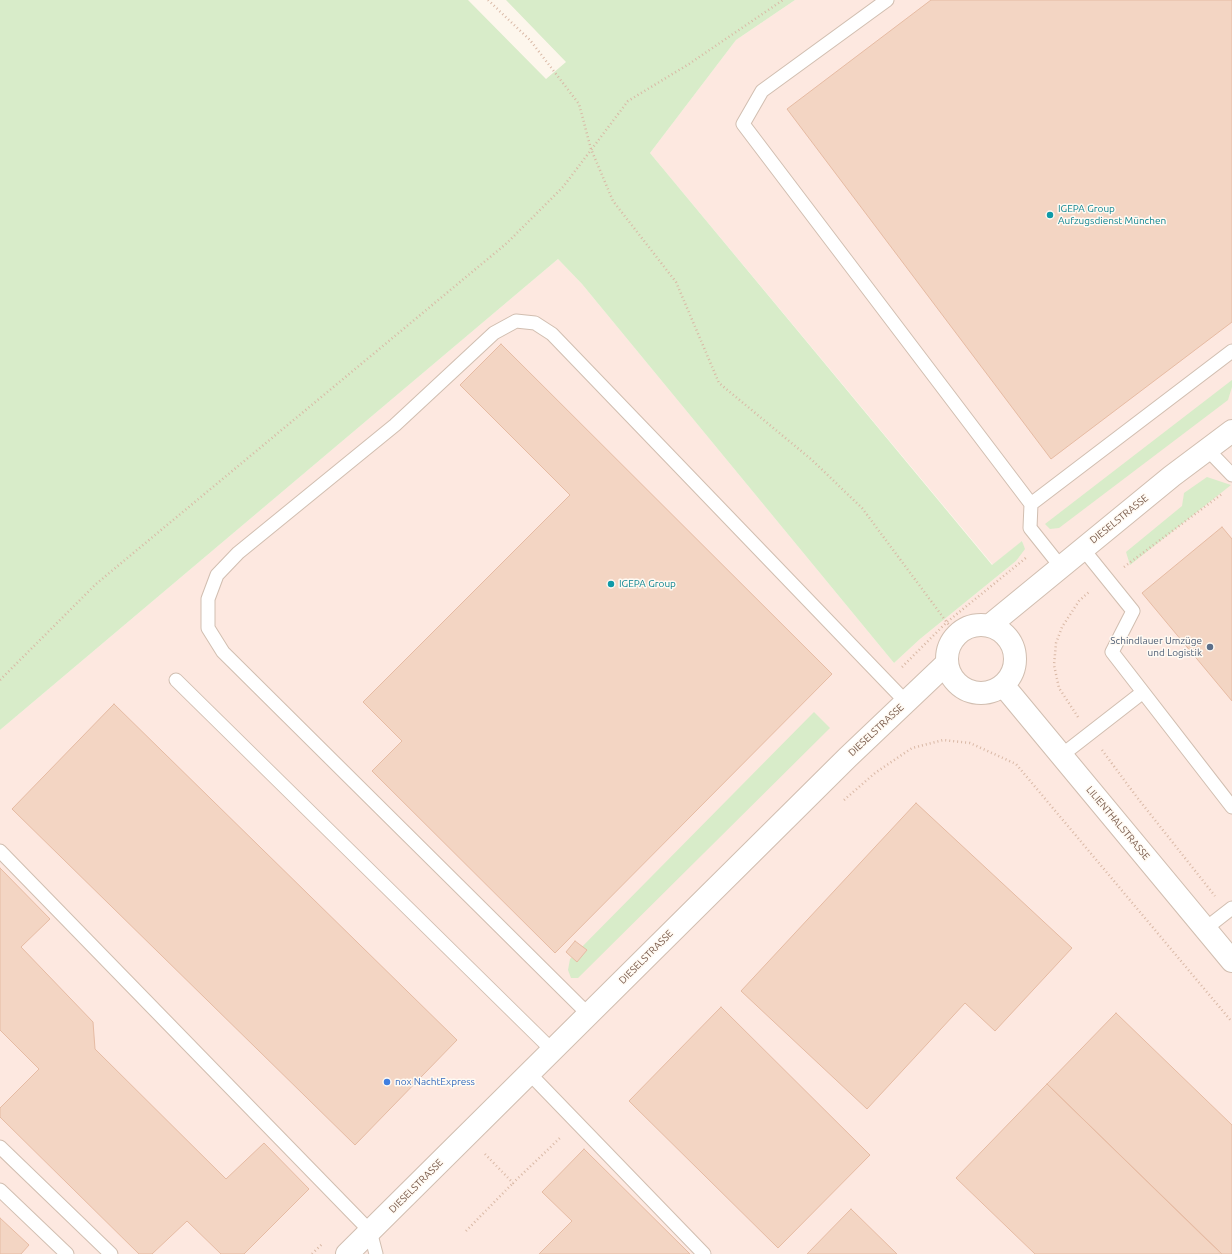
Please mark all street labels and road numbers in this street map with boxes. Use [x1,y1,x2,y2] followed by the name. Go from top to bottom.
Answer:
[1087,492,1151,546] street label: DIESELSTRASSE
[846,701,906,759] street label: DIESELSTRASSE
[1084,784,1152,862] street label: LILIENTHALSTRASSE
[617,928,675,986] street label: DIESELSTRASSE
[387,1157,445,1215] street label: DIESELSTRASSE

